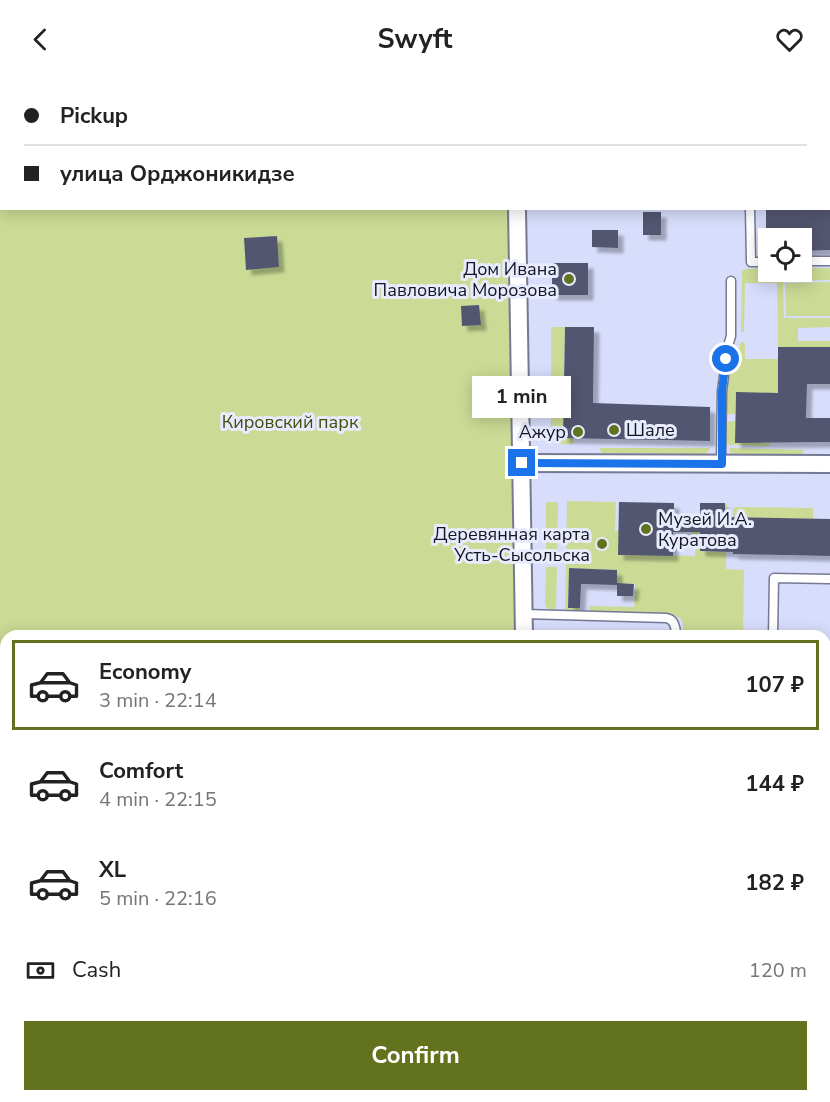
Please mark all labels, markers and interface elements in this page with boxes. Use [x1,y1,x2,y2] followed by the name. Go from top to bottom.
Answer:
[378,21,452,58] text: Swyft
[24,23,57,56] icon: back
[773,23,806,56] icon: heart
[60,101,128,131] text: Pickup
[60,159,295,189] text: улица Орджоникидзе
[758,228,812,282] map controls
[758,228,812,282] button: locate
[374,257,557,302] place label: Дом Ивана Павловича Морозова
[562,272,576,286] marker: Дом Ивана Павловича Морозова
[712,345,739,372] route start
[472,376,572,418] callout: 1 min
[496,383,547,410] text: 1 min
[222,410,359,434] park label: Кировский парк
[626,418,675,442] place label: Шале
[519,420,566,444] place label: Ажур
[607,423,621,437] marker: Шале
[571,425,585,439] marker: Ажур
[508,449,535,476] route end
[658,507,752,552] place label: Музей И.А. Куратова
[434,522,590,567] place label: Деревянная карта Усть-Сысольска
[639,522,653,536] marker: Музей И.А. Куратова
[595,537,609,551] marker: Деревянная карта Усть-Сысольска
[99,657,191,687] text: Economy
[27,658,81,712] icon: car
[745,670,804,700] text: 107 ₽
[99,687,217,714] text: 3 min · 22:14
[99,756,183,786] text: Comfort
[27,757,81,811] icon: car
[745,769,804,799] text: 144 ₽
[99,786,217,813] text: 4 min · 22:15
[99,855,126,885] text: XL
[27,856,81,910] icon: car
[745,868,804,898] text: 182 ₽
[99,885,217,912] text: 5 min · 22:16
[24,954,57,987] icon: cash
[72,955,121,985] text: Cash
[749,957,807,984] text: 120 m
[24,1021,807,1090] button: Confirm

